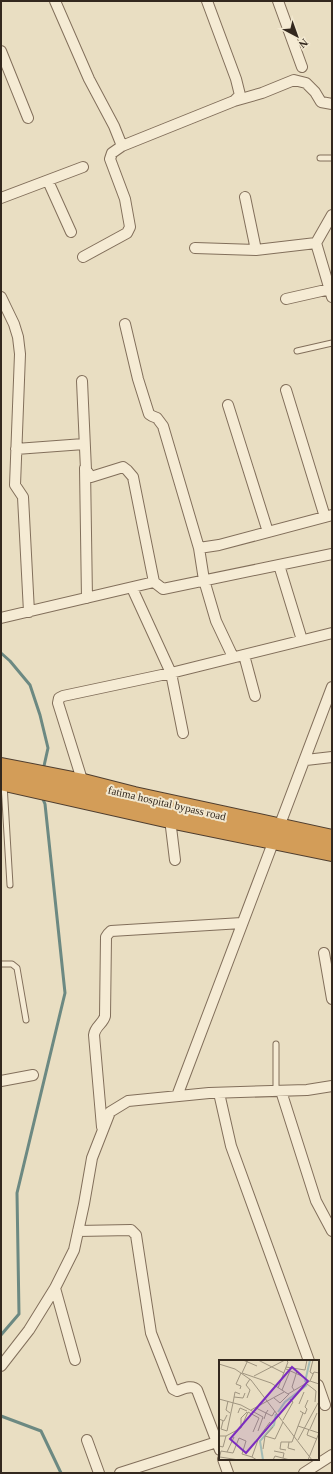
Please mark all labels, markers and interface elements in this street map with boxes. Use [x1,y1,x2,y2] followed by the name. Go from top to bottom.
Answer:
[277,16,317,56] north arrow
[297,36,310,51] text: N
[107,784,228,823] street label: fatima hospital bypass road
[219,1360,319,1460] inset map

